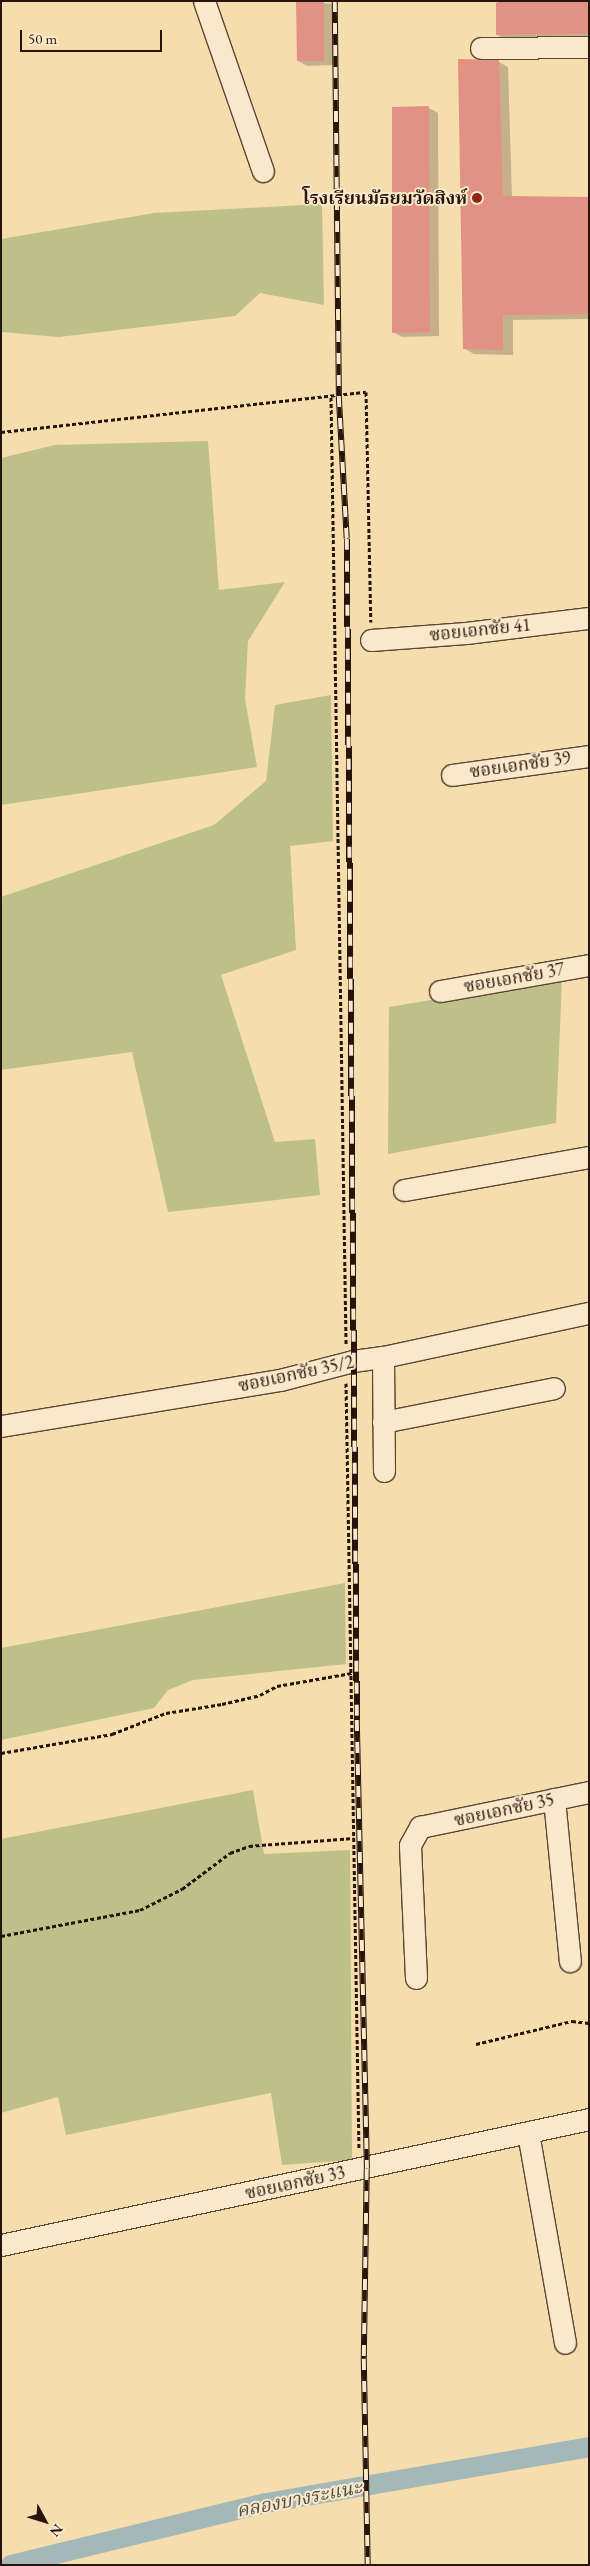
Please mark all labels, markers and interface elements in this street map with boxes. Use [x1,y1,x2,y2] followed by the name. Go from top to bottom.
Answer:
[22,20,165,52] scale bar
[28,29,57,48] text: 50 m
[303,187,467,209] place label: โรงเรียนมัธยมวัดสิงห์
[471,192,483,204] marker: โรงเรียนมัธยมวัดสิงห์
[428,614,532,646] street label: ซอยเอกชัย 41
[468,747,572,783] street label: ซอยเอกชัย 39
[462,959,566,997] street label: ซอยเอกชัย 37
[236,1351,356,1397] street label: ซอยเอกชัย 35/2
[452,1789,556,1831] street label: ซอยเอกชัย 35
[243,2162,347,2204] street label: ซอยเอกชัย 33
[234,2476,364,2522] water label: คลองบางระแนะ
[20,2496,70,2546] north arrow
[46,2520,67,2540] text: N

